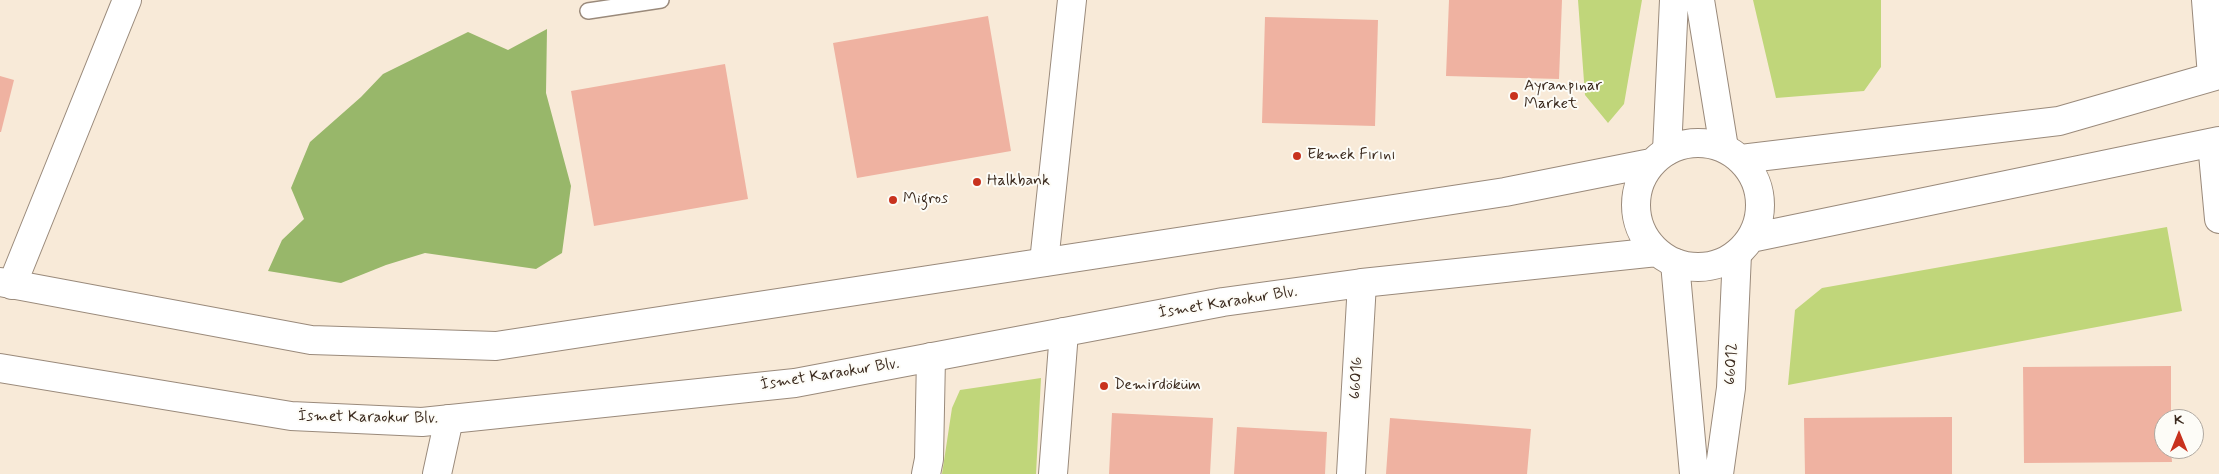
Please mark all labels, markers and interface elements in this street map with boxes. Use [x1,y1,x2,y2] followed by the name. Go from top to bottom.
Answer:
[1524,77,1602,115] place label: Ayranpınar Market
[1508,90,1520,102] marker: Ayranpınar Market
[1307,146,1396,166] place label: Ekmek Fırını
[1291,150,1303,162] marker: Ekmek Fırını
[987,172,1050,192] place label: Halkbank
[971,176,983,188] marker: Halkbank
[903,190,948,210] place label: Migros
[887,194,899,206] marker: Migros
[1157,283,1299,323] street label: İsmet Karaokur Blv.
[1721,342,1743,386] street label: 66012
[759,355,901,395] street label: İsmet Karaokur Blv.
[1346,356,1368,400] street label: 66016
[1114,376,1201,396] place label: Demirdöküm
[1098,380,1110,392] marker: Demirdöküm
[298,407,438,429] street label: İsmet Karaokur Blv.
[2154,409,2204,459] north arrow
[2174,411,2184,429] text: K

